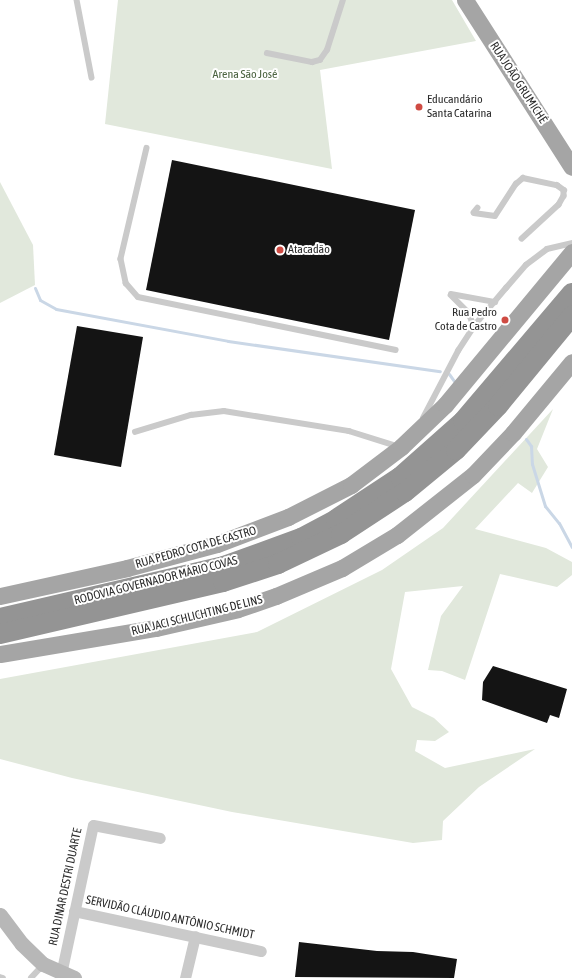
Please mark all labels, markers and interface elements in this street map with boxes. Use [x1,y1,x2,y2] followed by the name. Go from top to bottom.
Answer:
[486,40,550,126] street label: RUA JOÃO GRUMICHÉ
[213,68,277,82] park label: Arena São José
[427,93,492,121] place label: Educandário Santa Catarina
[414,102,424,112] marker: Educandário Santa Catarina
[288,243,330,257] place label: Atacadão
[275,245,285,255] marker: Atacadão
[435,306,497,334] place label: Rua Pedro Cota de Castro
[500,315,510,325] marker: Rua Pedro Cota de Castro
[134,524,258,572] street label: RUA PEDRO COTA DE CASTRO
[73,554,239,608] street label: RODOVIA GOVERNADOR MÁRIO COVAS
[130,593,264,639] street label: RUA JACI SCHLICHTING DE LINS
[46,827,86,947] street label: RUA DINAR DESTRI DUARTE
[85,893,255,943] street label: SERVIDÃO CLÁUDIO ANTÔNIO SCHMIDT

